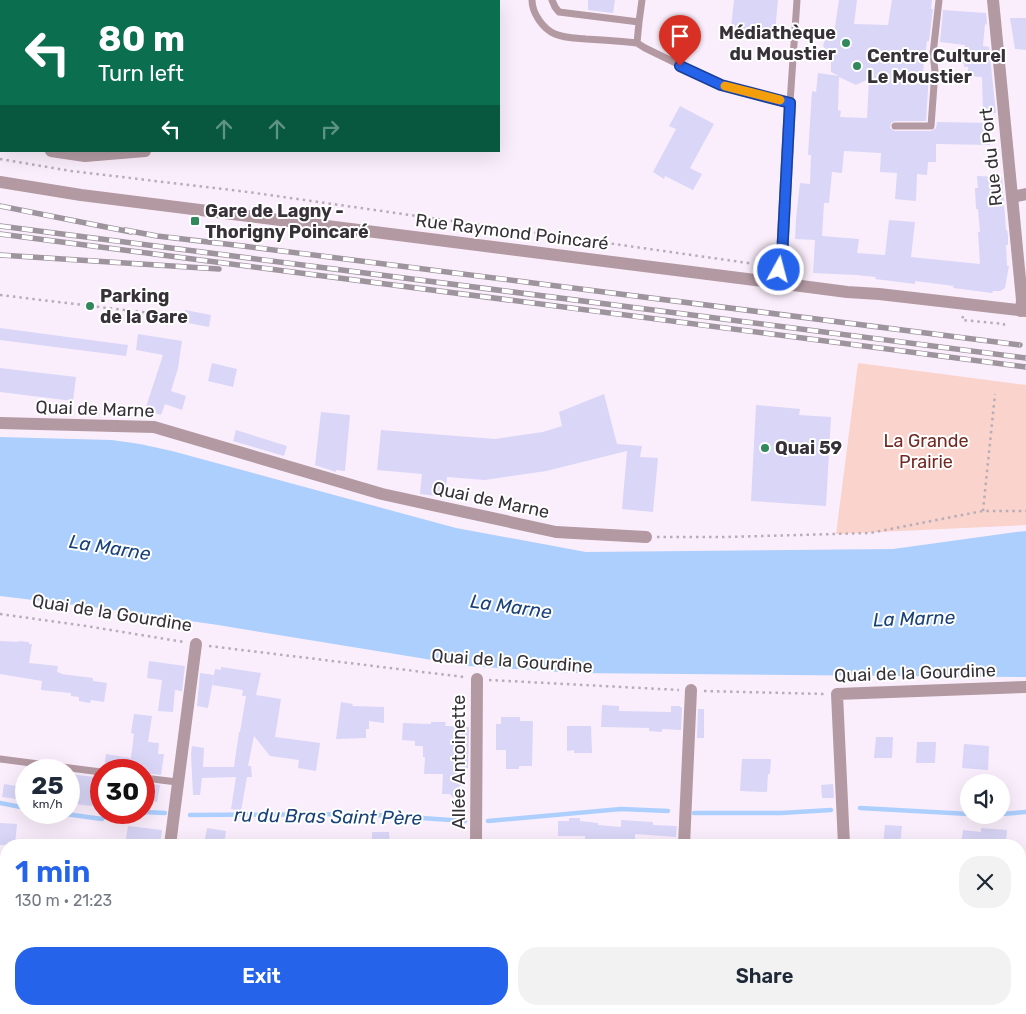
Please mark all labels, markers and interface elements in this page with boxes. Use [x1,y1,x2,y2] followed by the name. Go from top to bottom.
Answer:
[659,15,701,66] pin
[98,18,185,60] text: 80 m
[15,20,80,85] icon: left
[666,22,694,50] icon: arrive
[719,22,836,65] place label: Médiathèque du Moustier
[840,37,852,49] marker: Médiathèque du Moustier
[867,45,1006,88] place label: Centre Culturel Le Moustier
[98,60,184,87] text: Turn left
[851,60,863,72] marker: Centre Culturel Le Moustier
[975,107,1007,207] street label: Rue du Port
[157,115,185,143] icon: left
[210,115,238,143] icon: ahead
[263,115,291,143] icon: ahead
[316,115,344,143] icon: right
[205,200,369,243] place label: Gare de Lagny - Thorigny Poincaré
[414,209,610,255] street label: Rue Raymond Poincaré
[189,215,201,227] marker: Gare de Lagny - Thorigny Poincaré
[752,243,804,295] position arrow
[100,285,188,328] place label: Parking de la Gare
[84,300,96,312] marker: Parking de la Gare
[35,396,155,422] street label: Quai de Marne
[883,430,969,473] park label: La Grande Prairie
[775,437,842,459] place label: Quai 59
[759,442,771,454] marker: Quai 59
[431,477,551,523] street label: Quai de Marne
[68,530,153,565] water label: La Marne
[30,589,194,637] street label: Quai de la Gourdine
[469,589,554,624] water label: La Marne
[873,606,956,631] water label: La Marne
[431,644,593,678] street label: Quai de la Gourdine
[834,659,996,687] street label: Quai de la Gourdine
[448,695,470,829] street label: Allée Antoinette
[90,759,155,824] speed limit sign: 30
[31,771,64,800] text: 25
[960,774,1010,824] map controls
[960,774,1010,824] button: sound
[33,797,62,811] text: km/h
[234,803,423,830] water label: ru du Bras Saint Père
[15,854,90,890] text: 1 min
[959,856,1011,908] button: close
[15,891,112,910] text: 130 m · 21:23
[15,947,508,1005] button: Exit
[518,947,1011,1005] button: Share

